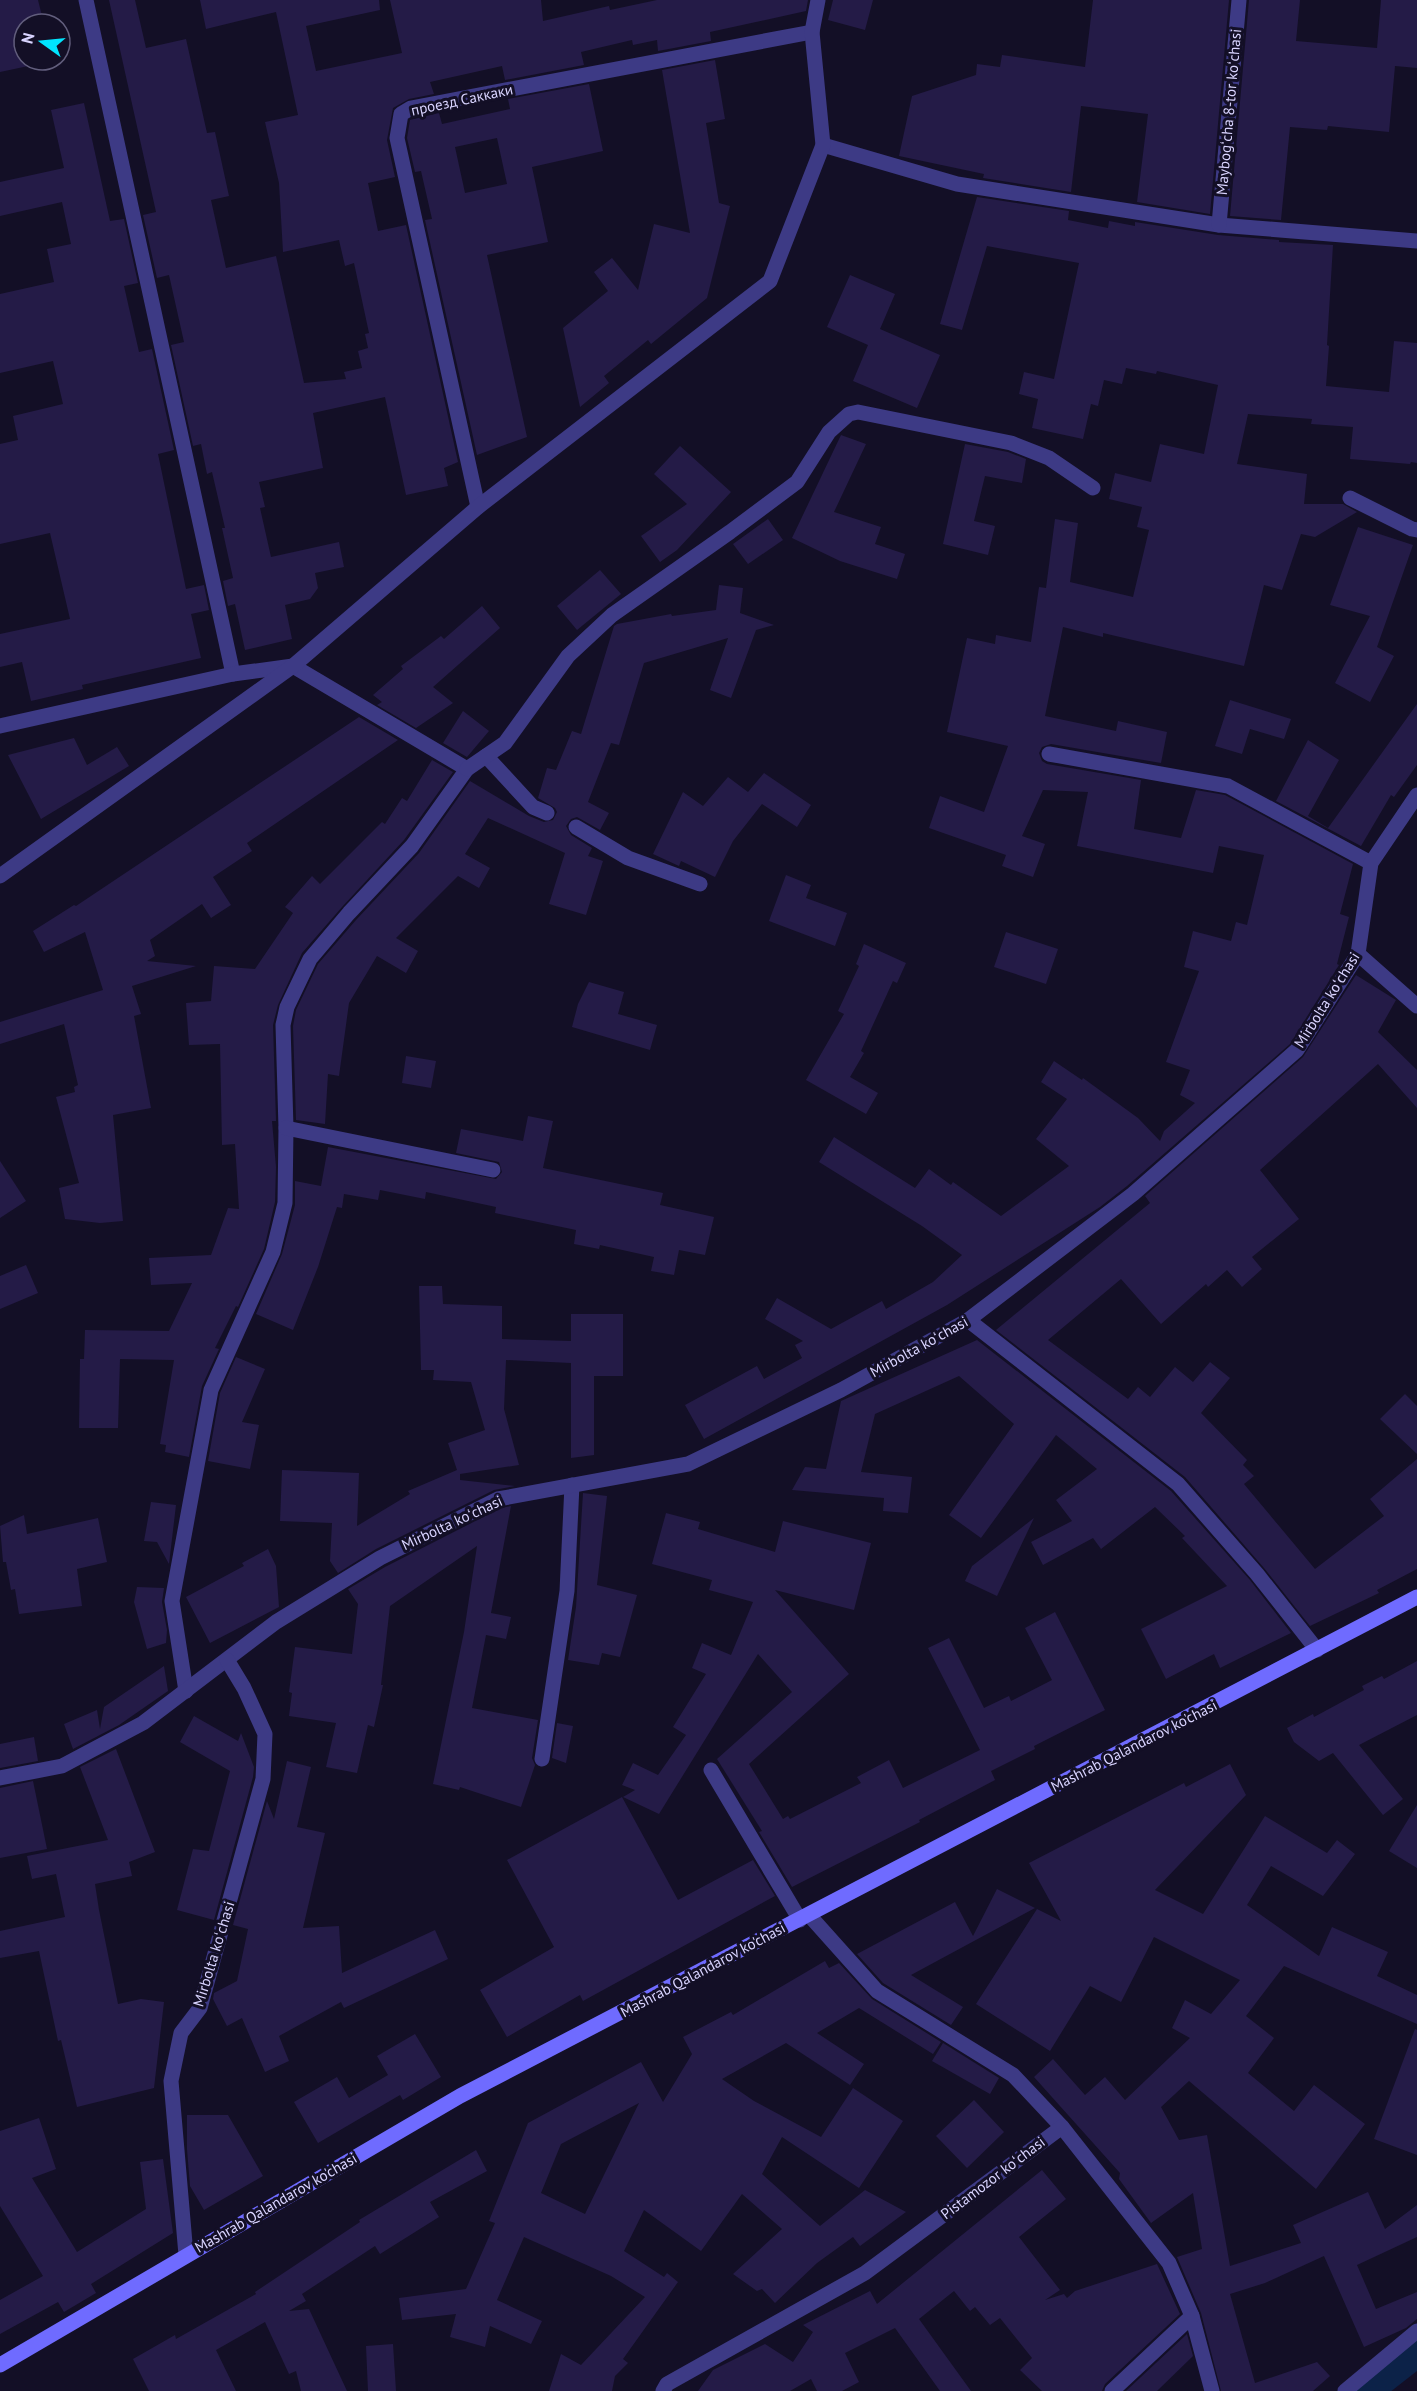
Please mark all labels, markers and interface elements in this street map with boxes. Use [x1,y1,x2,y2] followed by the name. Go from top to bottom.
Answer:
[12,12,72,72] north arrow
[1212,28,1245,196] street label: Maybogʻcha 8-tor koʻchasi
[16,30,39,46] text: N
[409,79,515,120] street label: проезд Саккаки
[1290,948,1364,1051] street label: Mirbolta koʻchasi
[866,1312,971,1381] street label: Mirbolta koʻchasi
[398,1491,505,1554] street label: Mirbolta koʻchasi
[1047,1695,1220,1796] street label: Mashrab Qalandarov ko'chasi
[188,1899,239,2009] street label: Mirbolta koʻchasi
[617,1918,789,2021] street label: Mashrab Qalandarov ko'chasi
[937,2132,1049,2223] street label: Pistamozor koʻchasi
[191,2148,360,2257] street label: Mashrab Qalandarov ko'chasi

